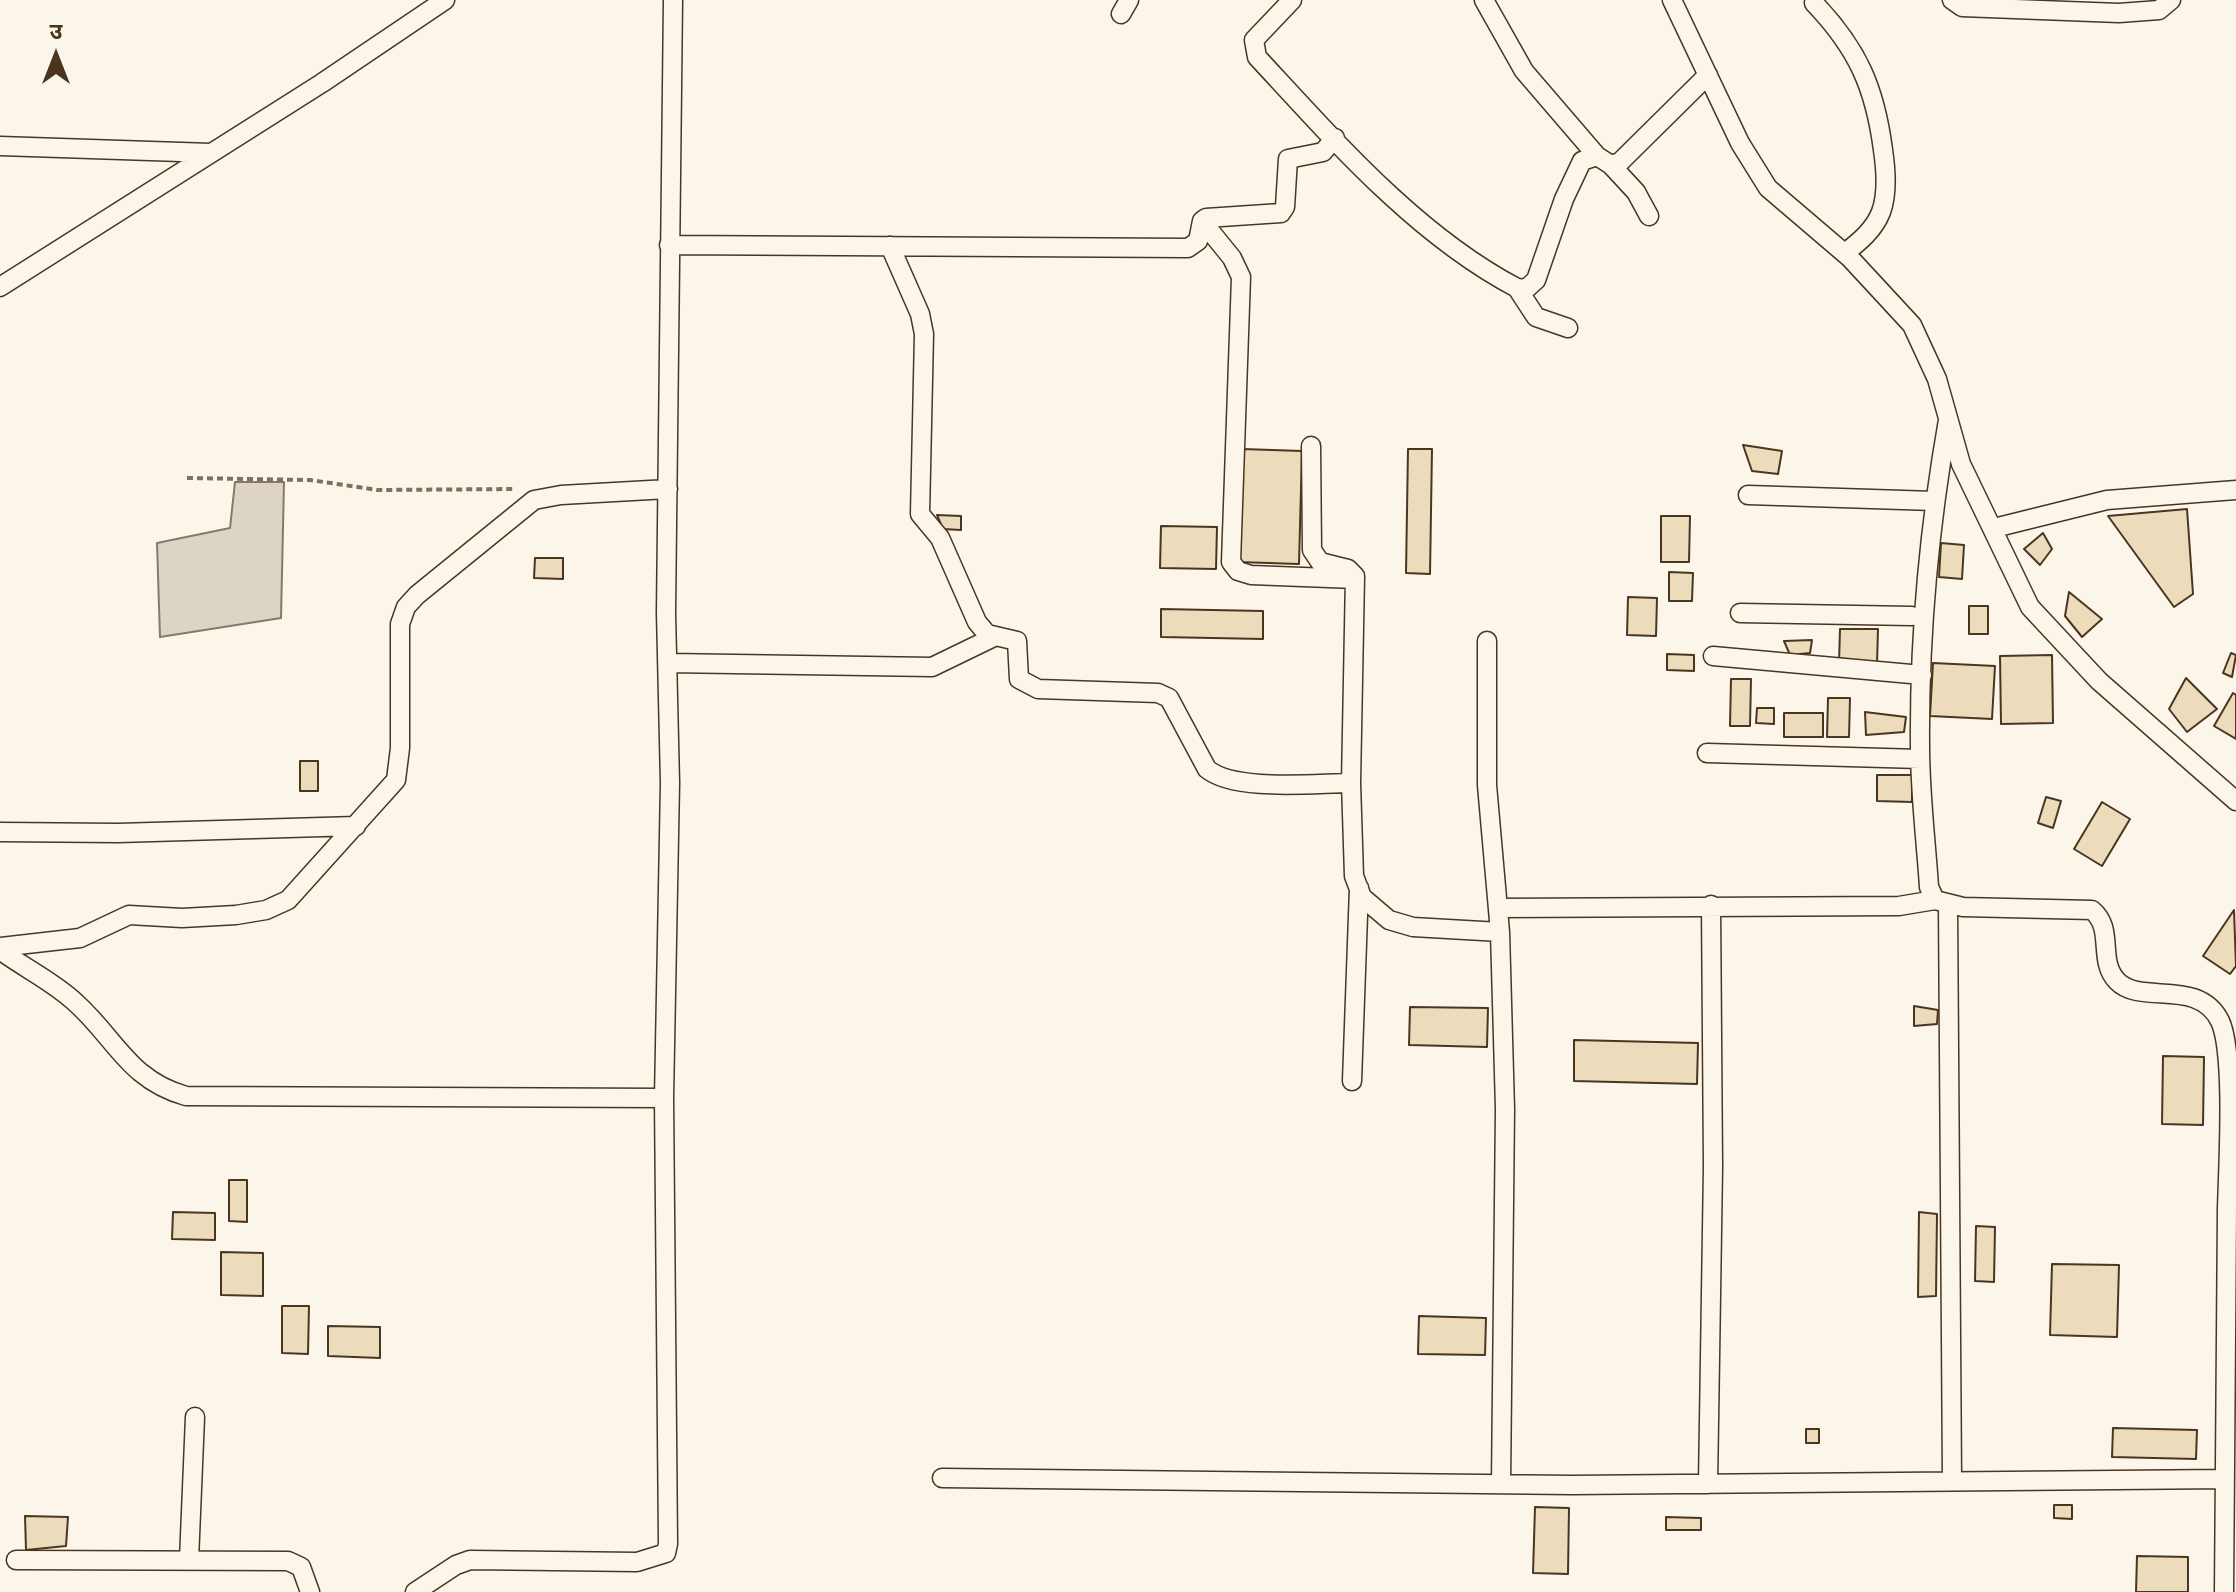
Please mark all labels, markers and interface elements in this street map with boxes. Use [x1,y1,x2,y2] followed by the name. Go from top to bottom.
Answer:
[16,16,96,96] north arrow
[50,18,62,45] text: उ

